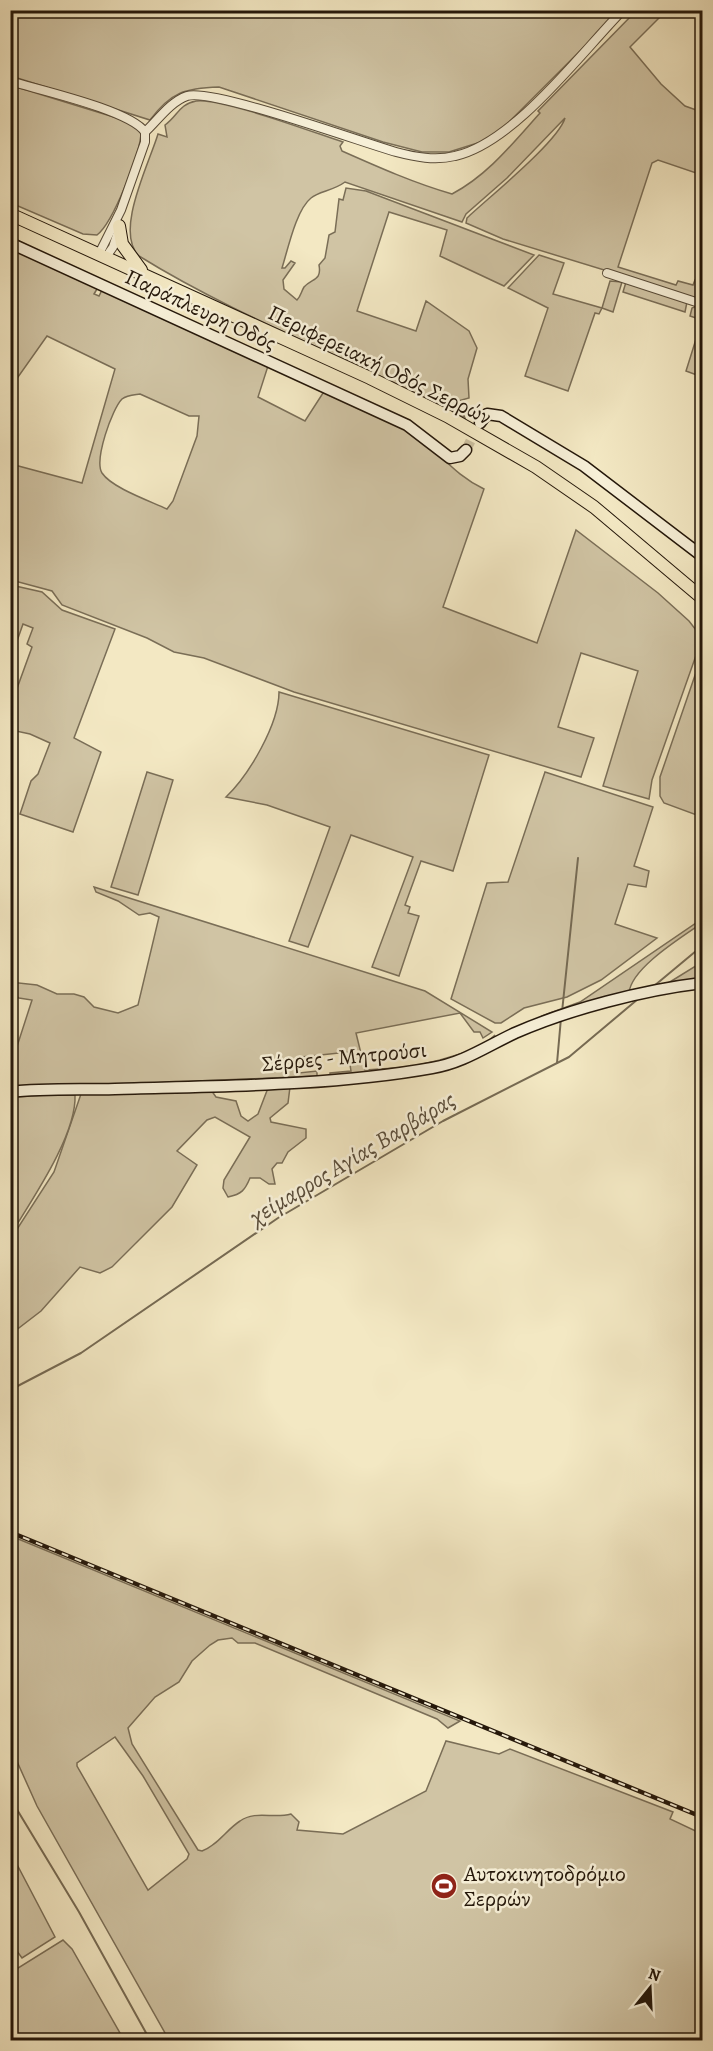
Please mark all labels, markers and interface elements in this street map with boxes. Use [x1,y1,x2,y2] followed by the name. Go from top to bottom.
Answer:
[120,262,281,358] street label: Παράπλευρη Οδός
[263,298,496,432] street label: Περιφερειακή Οδός Σερρών
[261,1035,428,1079] street label: Σέρρες - Μητρούσι
[242,1084,461,1233] water label: χείμαρρος Αγίας Βαρβάρας
[463,1859,626,1914] place label: Αυτοκινητοδρόμιο Σερρών
[429,1871,459,1901] sports icon: Αυτοκινητοδρόμιο Σερρών
[620,1958,680,2018] north arrow
[645,1962,664,1987] text: N

